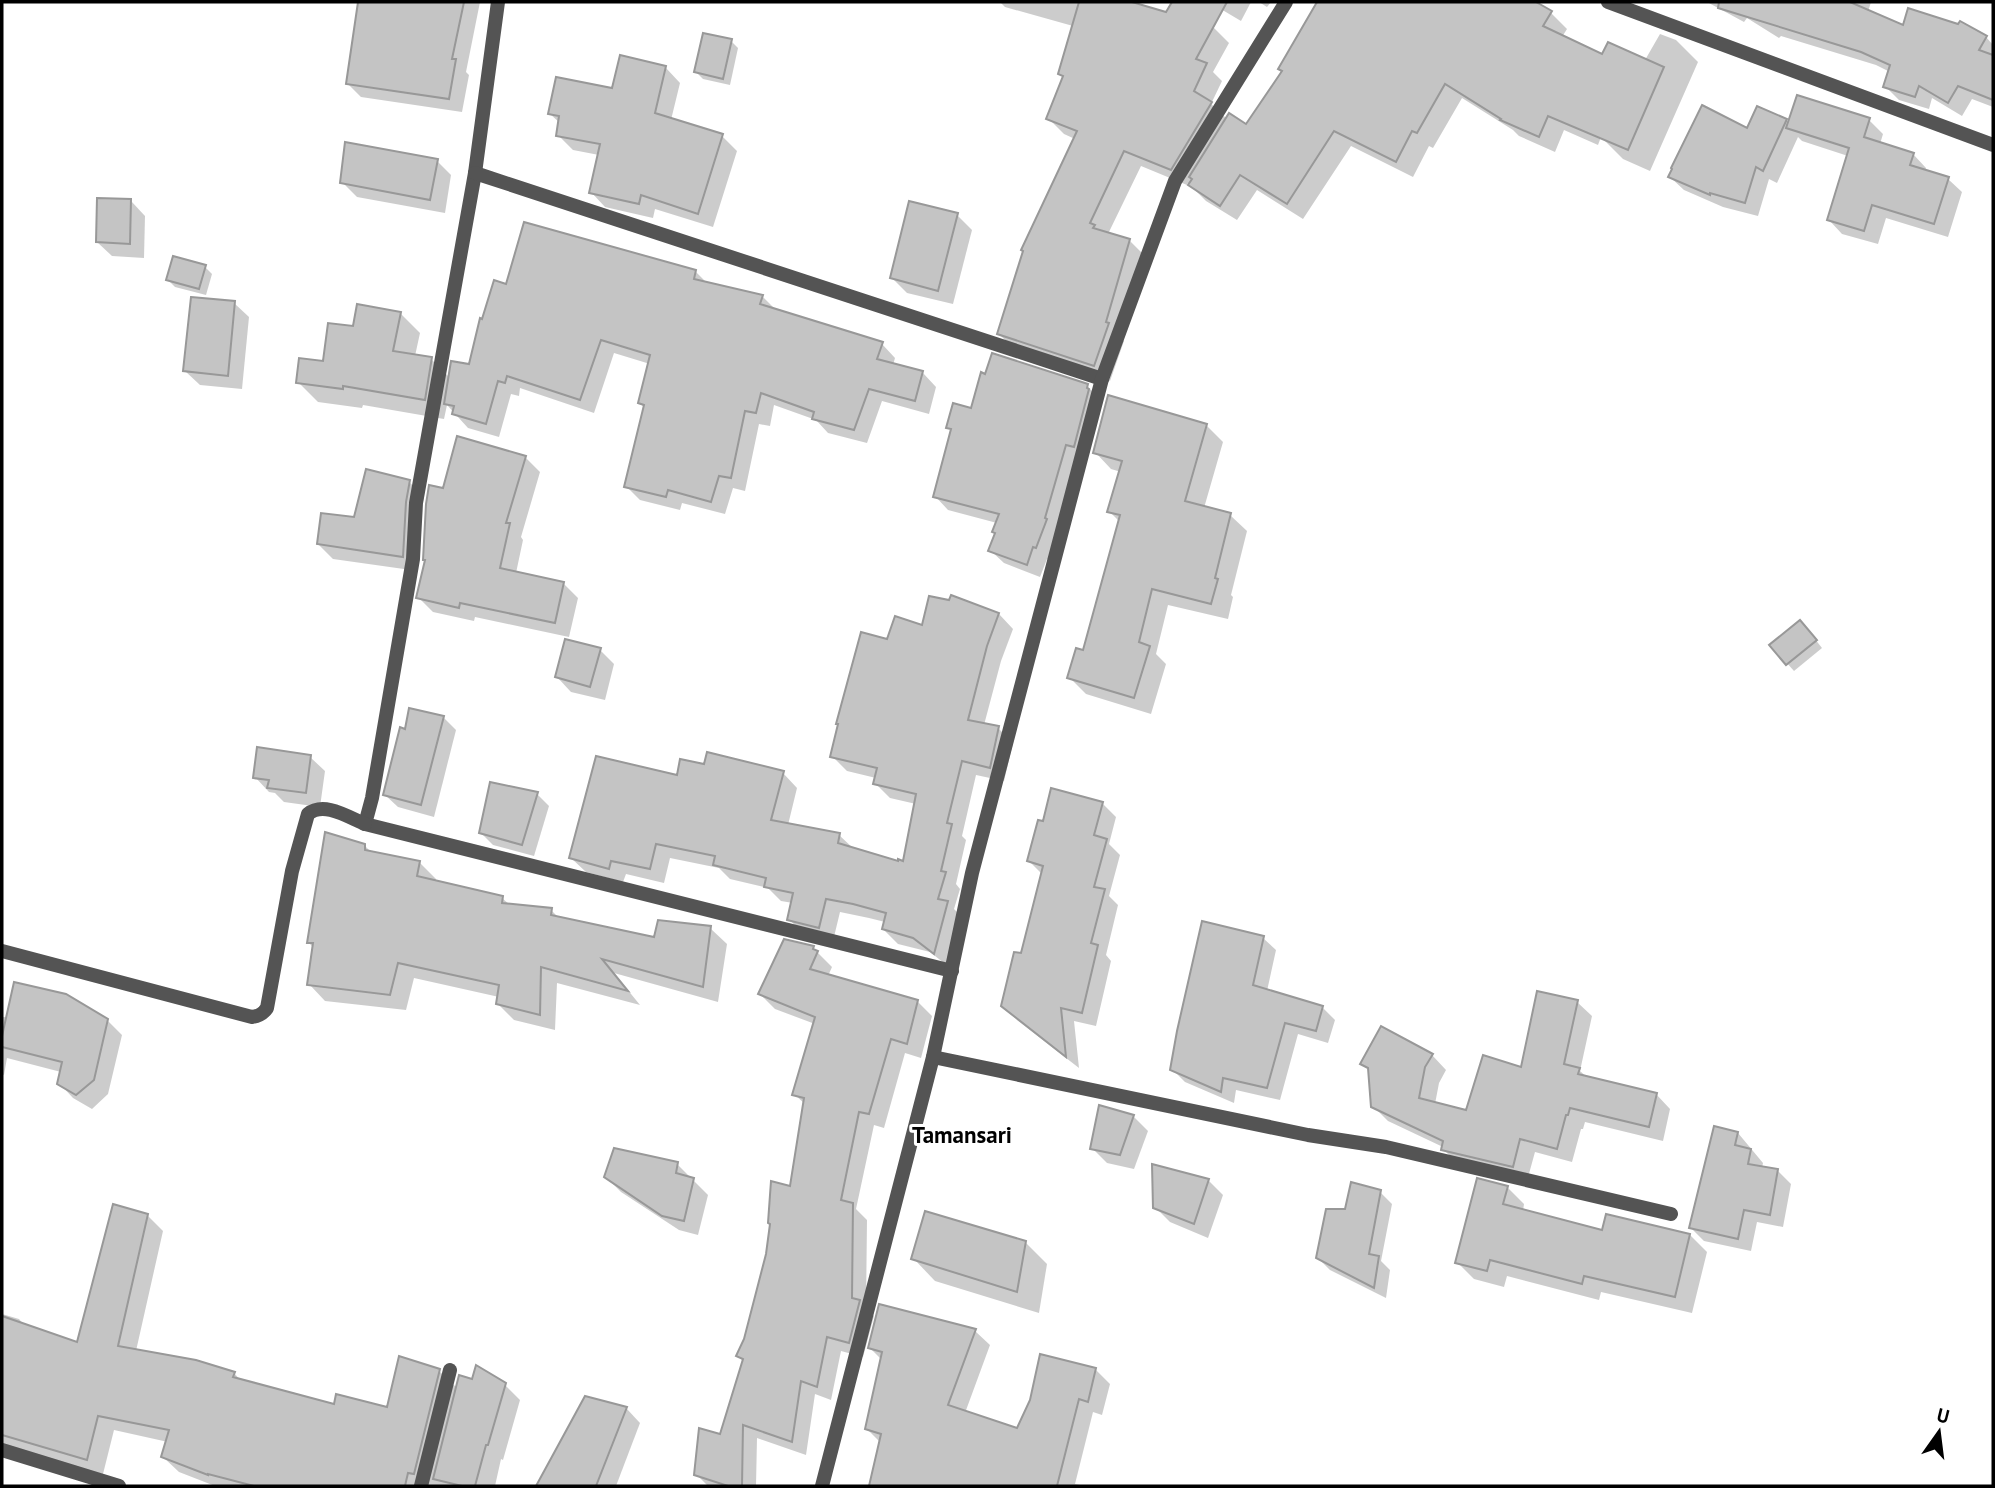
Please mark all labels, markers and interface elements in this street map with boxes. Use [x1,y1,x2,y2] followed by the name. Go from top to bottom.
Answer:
[912,1120,1012,1149] district label: Tamansari
[1904,1397,1974,1467] north arrow
[1934,1402,1952,1429] text: U

